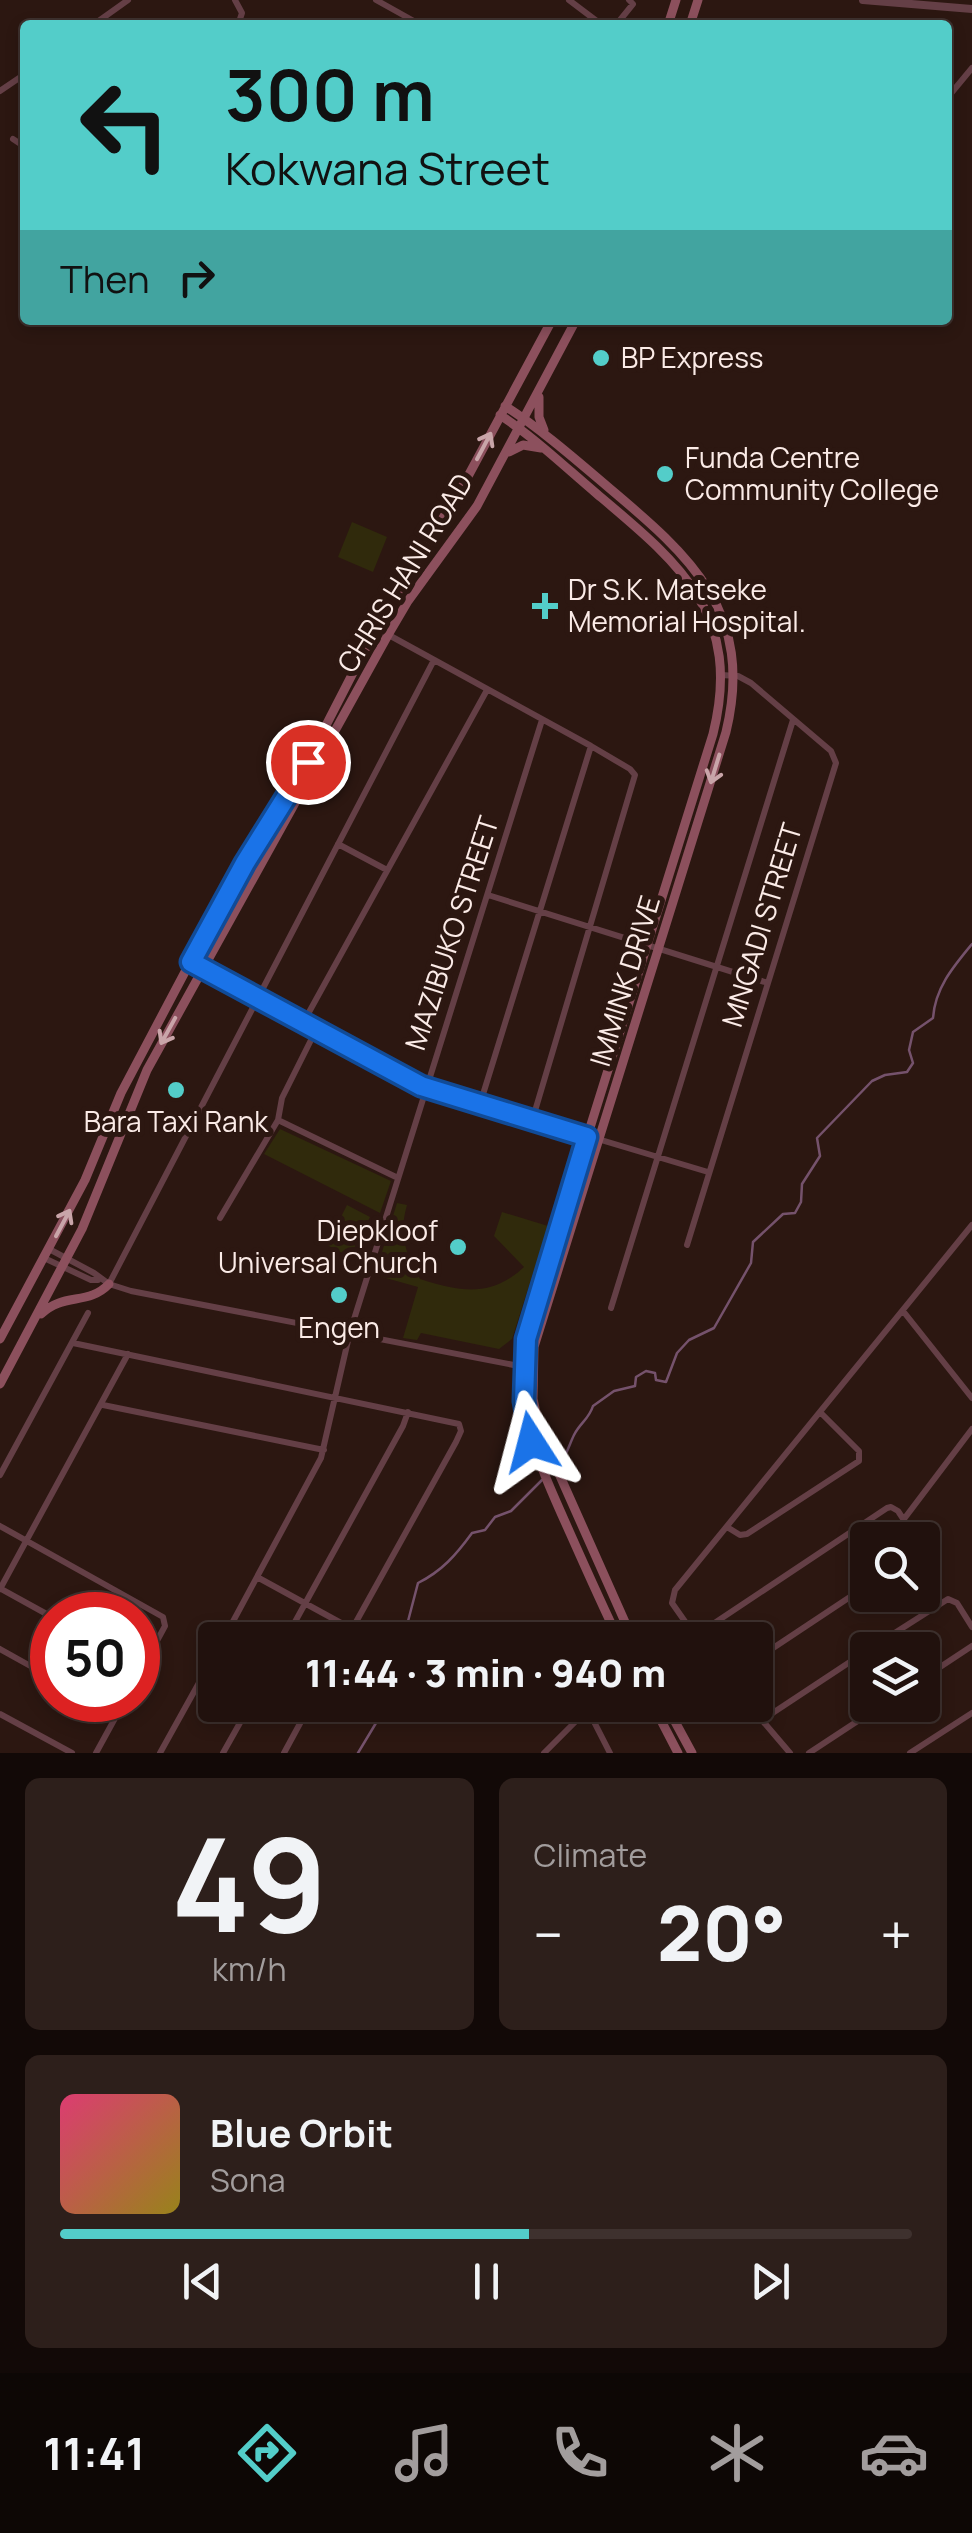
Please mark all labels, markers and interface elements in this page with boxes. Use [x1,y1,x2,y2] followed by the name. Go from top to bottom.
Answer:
[225,46,435,142] text: 300 m
[60,60,190,190] icon: left
[225,137,550,199] text: Kokwana Street
[169,250,224,305] icon: right
[60,252,149,304] text: Then
[621,338,764,376] place label: BP Express
[590,347,612,369] marker: BP Express
[475,431,494,461] one-way arrow
[685,438,939,508] place label: Funda Centre Community College
[654,463,676,485] marker: Funda Centre Community College
[328,466,481,679] street label: CHRIS HANI ROAD
[568,570,806,640] place label: Dr S.K. Matseke Memorial Hospital.
[532,593,558,619] marker: Dr S.K. Matseke Memorial Hospital.
[266,720,351,805] pin
[281,735,336,790] icon: arrive
[704,753,722,785] one-way arrow
[395,811,507,1054] street label: MAZIBUKO STREET
[712,818,810,1031] street label: MNGADI STREET
[580,891,668,1071] street label: IMMINK DRIVE
[158,1016,178,1045] one-way arrow
[165,1079,187,1101] marker: Bara Taxi Rank
[84,1102,269,1140] place label: Bara Taxi Rank
[54,1209,73,1238] one-way arrow
[218,1211,438,1281] place label: Diepkloof Universal Church
[447,1236,469,1258] marker: Diepkloof Universal Church
[328,1284,350,1306] marker: Engen
[298,1308,380,1346] place label: Engen
[479,1390,583,1494] position arrow
[850,1522,940,1722] map controls
[850,1522,940,1612] button: search
[30,1592,160,1722] speed limit sign: 50
[850,1632,940,1722] button: layers
[305,1646,666,1698] text: 11:44 · 3 min · 940 m
[171,1793,328,1971] text: 49
[534,1833,647,1877] text: Climate
[657,1881,787,1984] text: 20°
[534,1896,563,1972] text: −
[880,1896,912,1972] text: +
[212,1947,286,1991] text: km/h
[210,2106,393,2158] text: Blue Orbit
[210,2158,285,2202] text: Sona
[175,2254,230,2309] icon: previous
[459,2254,514,2309] icon: pause
[743,2254,798,2309] icon: next
[232,2418,302,2488] icon: directions
[389,2418,459,2488] icon: music
[545,2418,615,2488] icon: phone
[702,2418,772,2488] icon: climate
[859,2418,929,2488] icon: car
[43,2422,145,2484] text: 11:41

